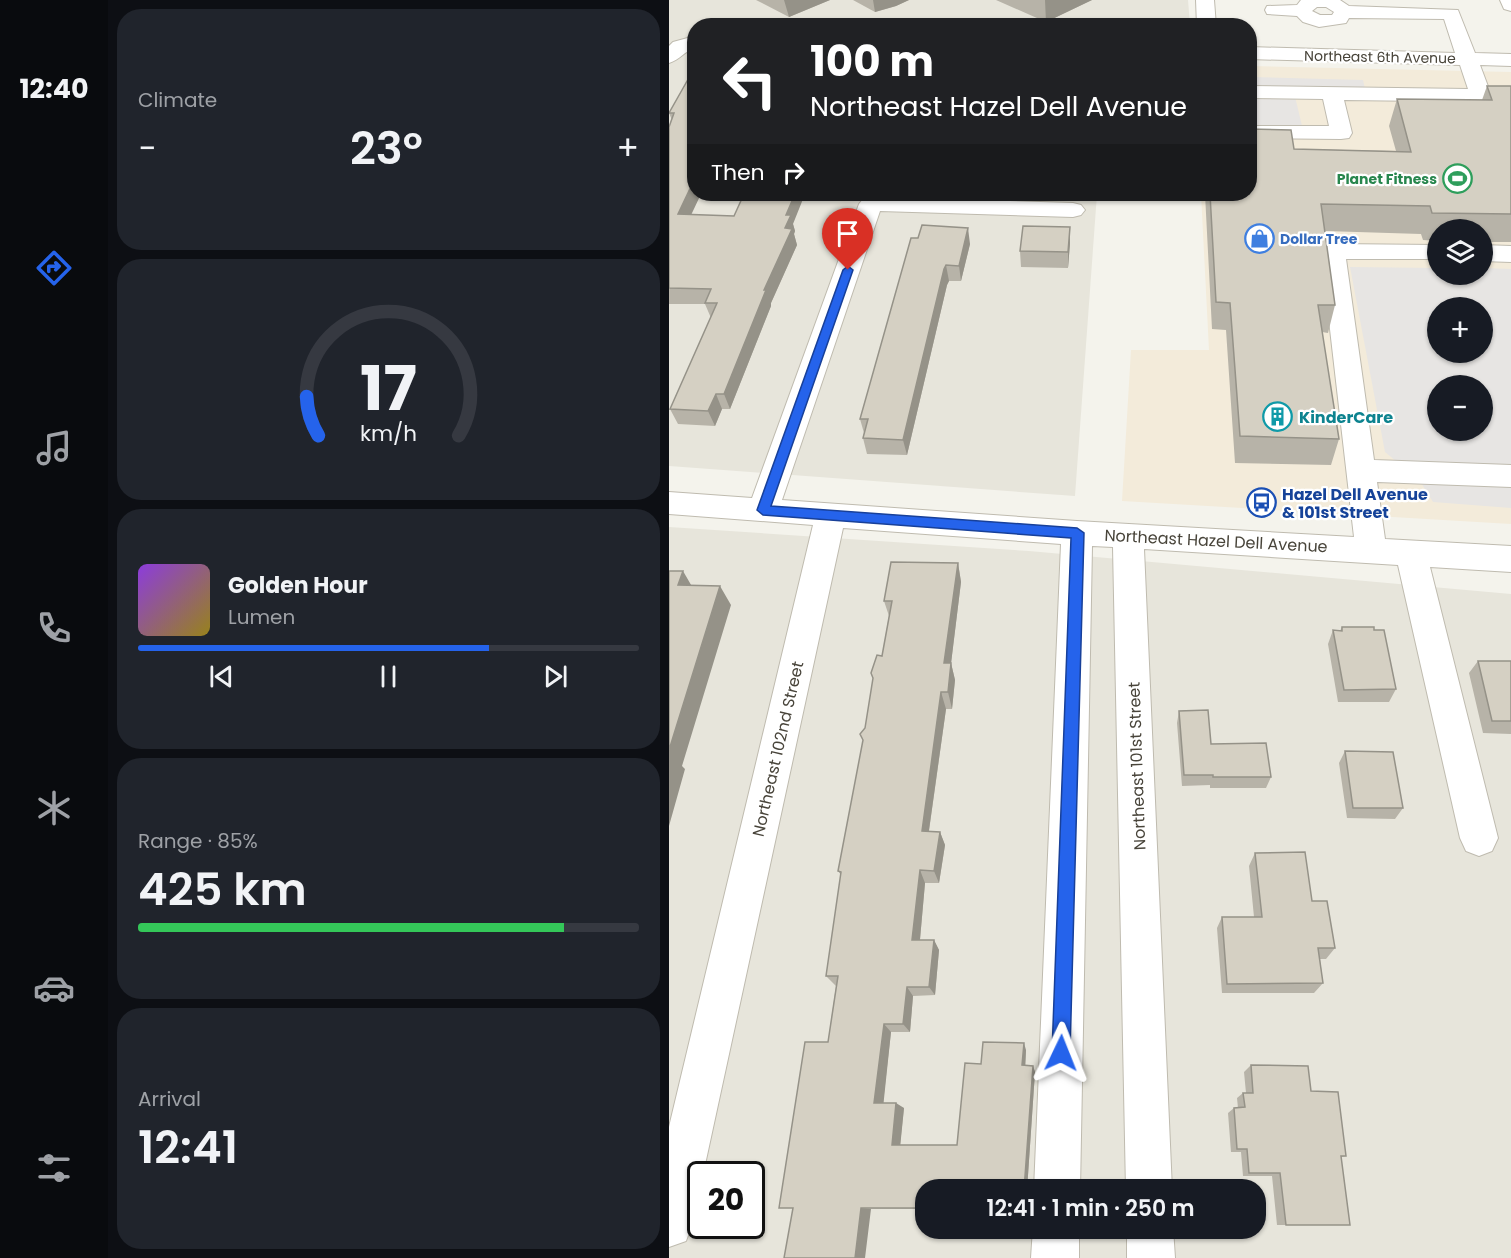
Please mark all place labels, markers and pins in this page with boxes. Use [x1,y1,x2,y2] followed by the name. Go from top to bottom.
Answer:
[1442,163,1474,195] sports icon: Planet Fitness
[1337,169,1437,189] place label: Planet Fitness
[822,208,873,270] pin
[1243,223,1275,255] shop icon: Dollar Tree
[1280,229,1358,249] place label: Dollar Tree
[1262,401,1294,433] building icon: KinderCare
[1299,406,1393,429] place label: KinderCare
[1282,483,1428,524] place label: Hazel Dell Avenue & 101st Street
[1245,487,1277,519] bus stop icon: Hazel Dell Avenue & 101st Street

